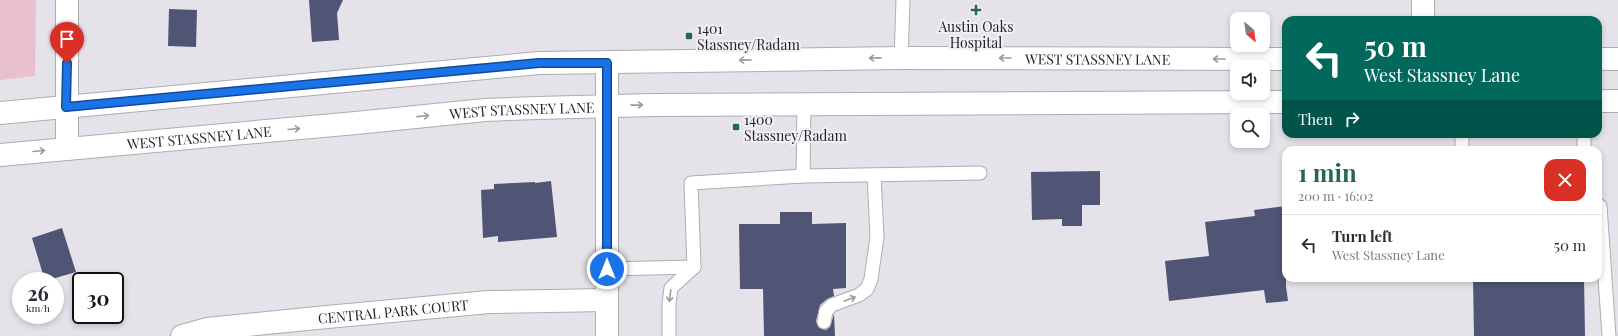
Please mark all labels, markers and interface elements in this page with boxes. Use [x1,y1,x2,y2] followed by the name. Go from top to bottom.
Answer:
[970,4,982,16] marker: Austin Oaks Hospital
[1230,12,1270,52] north arrow
[1230,12,1270,148] map controls
[938,17,1014,52] place label: Austin Oaks Hospital
[697,19,800,54] place label: 1401 Stassney/Radam
[50,22,84,63] pin
[1364,27,1427,64] text: 50 m
[56,28,78,50] icon: arrive
[684,31,694,41] marker: 1401 Stassney/Radam
[1298,32,1350,84] icon: left
[1024,49,1170,68] street label: WEST STASSNEY LANE
[869,54,882,62] one-way arrow
[999,54,1012,62] one-way arrow
[1213,55,1226,63] one-way arrow
[739,57,752,64] one-way arrow
[1230,60,1270,100] button: sound
[1364,63,1520,87] text: West Stassney Lane
[448,97,595,123] street label: WEST STASSNEY LANE
[630,101,643,109] one-way arrow
[1230,108,1270,148] button: search
[1341,108,1363,130] icon: right
[1298,109,1333,129] text: Then
[744,110,847,145] place label: 1400 Stassney/Radam
[416,113,429,120] one-way arrow
[125,121,272,153] street label: WEST STASSNEY LANE
[731,122,741,132] marker: 1400 Stassney/Radam
[287,125,300,132] one-way arrow
[32,148,45,155] one-way arrow
[1298,156,1357,188] text: 1 min
[1544,159,1586,201] button: close
[1298,187,1374,204] text: 200 m · 16:02
[1332,226,1393,246] text: Turn left
[1298,234,1320,256] icon: left
[1554,235,1586,255] text: 50 m
[1332,246,1445,263] text: West Stassney Lane
[586,248,628,290] position arrow
[72,272,124,324] speed limit sign: 30
[27,279,49,306] text: 26
[666,289,674,302] one-way arrow
[317,294,470,327] street label: CENTRAL PARK COURT
[843,294,855,302] one-way arrow
[26,301,50,315] text: km/h

